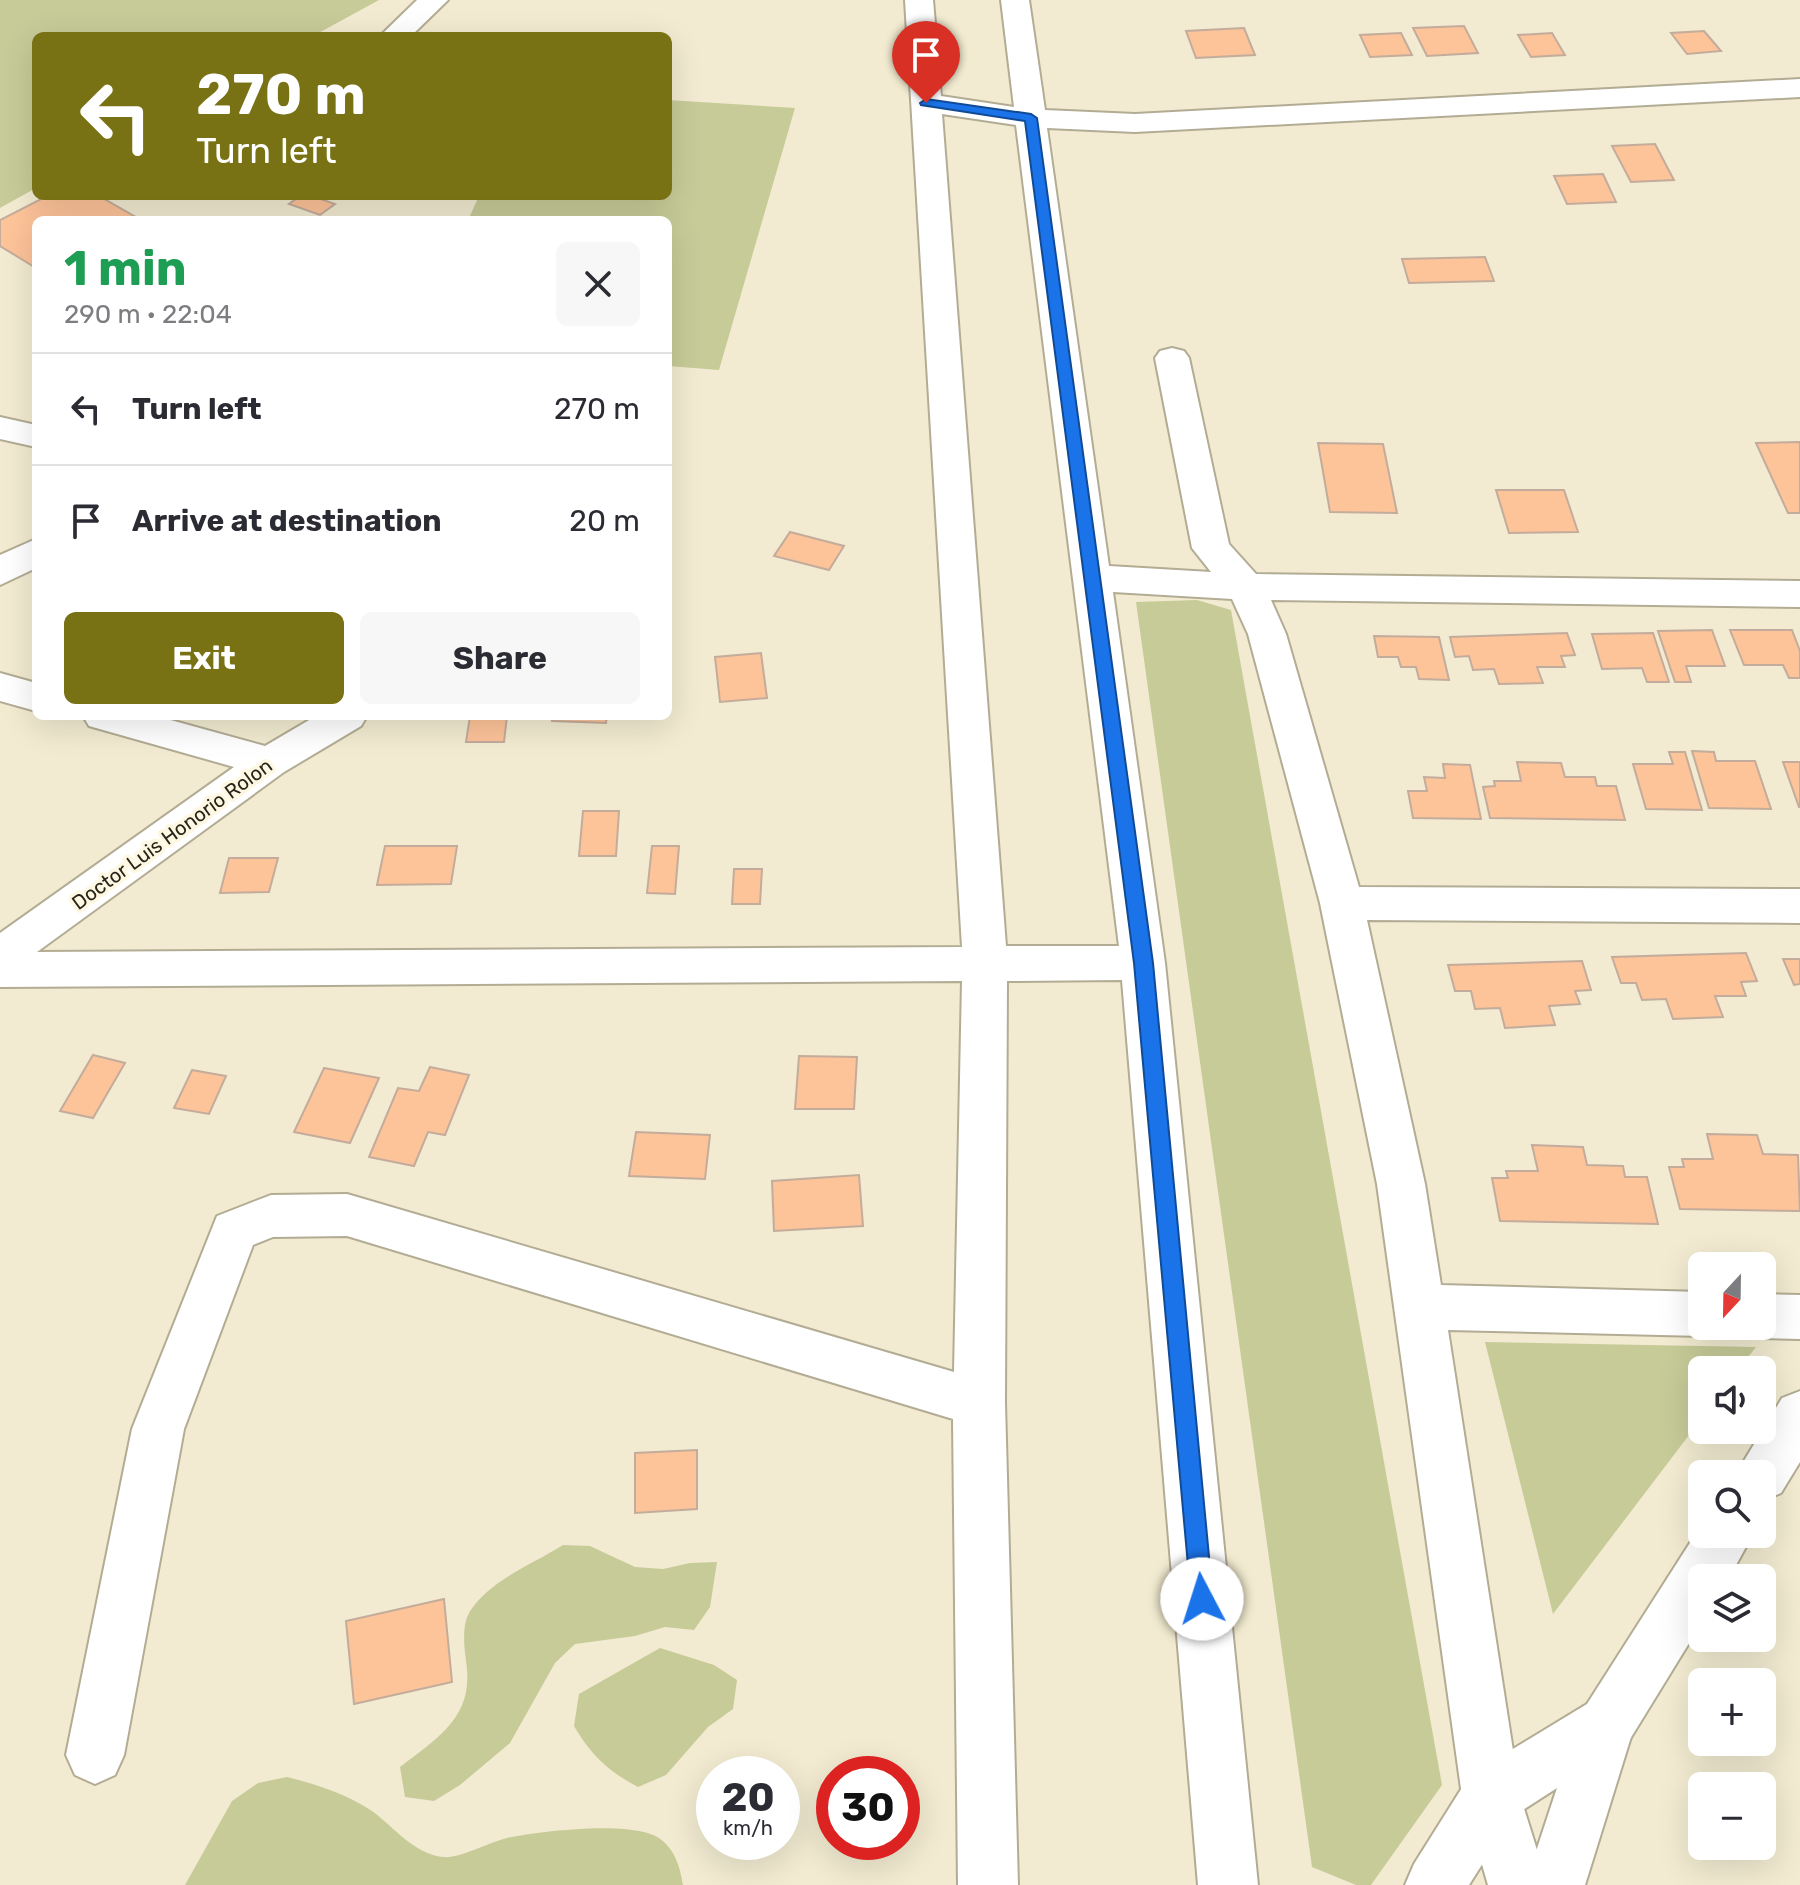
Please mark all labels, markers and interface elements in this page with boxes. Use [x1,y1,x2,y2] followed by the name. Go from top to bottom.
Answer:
[892,21,960,103] pin
[904,33,948,77] icon: arrive
[196,62,366,128] text: 270 m
[64,64,168,168] icon: left
[196,129,337,172] text: Turn left
[64,240,187,297] text: 1 min
[556,242,640,326] button: close
[64,299,232,330] text: 290 m · 22:04
[64,387,108,431] icon: left
[132,391,262,427] text: Turn left
[554,391,640,427] text: 270 m
[64,499,108,543] icon: arrive
[132,503,442,539] text: Arrive at destination
[569,503,640,539] text: 20 m
[64,612,344,704] button: Exit
[360,612,640,704] button: Share
[67,753,277,915] street label: Doctor Luis Honorio Rolon
[1688,1252,1776,1340] north arrow
[1688,1252,1776,1860] map controls
[1688,1356,1776,1444] button: sound
[1688,1460,1776,1548] button: search
[1160,1557,1244,1641] position arrow
[1688,1564,1776,1652] button: layers
[1688,1668,1776,1756] button: +
[816,1756,920,1860] speed limit sign: 30
[1688,1772,1776,1860] button: −
[721,1774,775,1821] text: 20
[723,1816,773,1840] text: km/h

